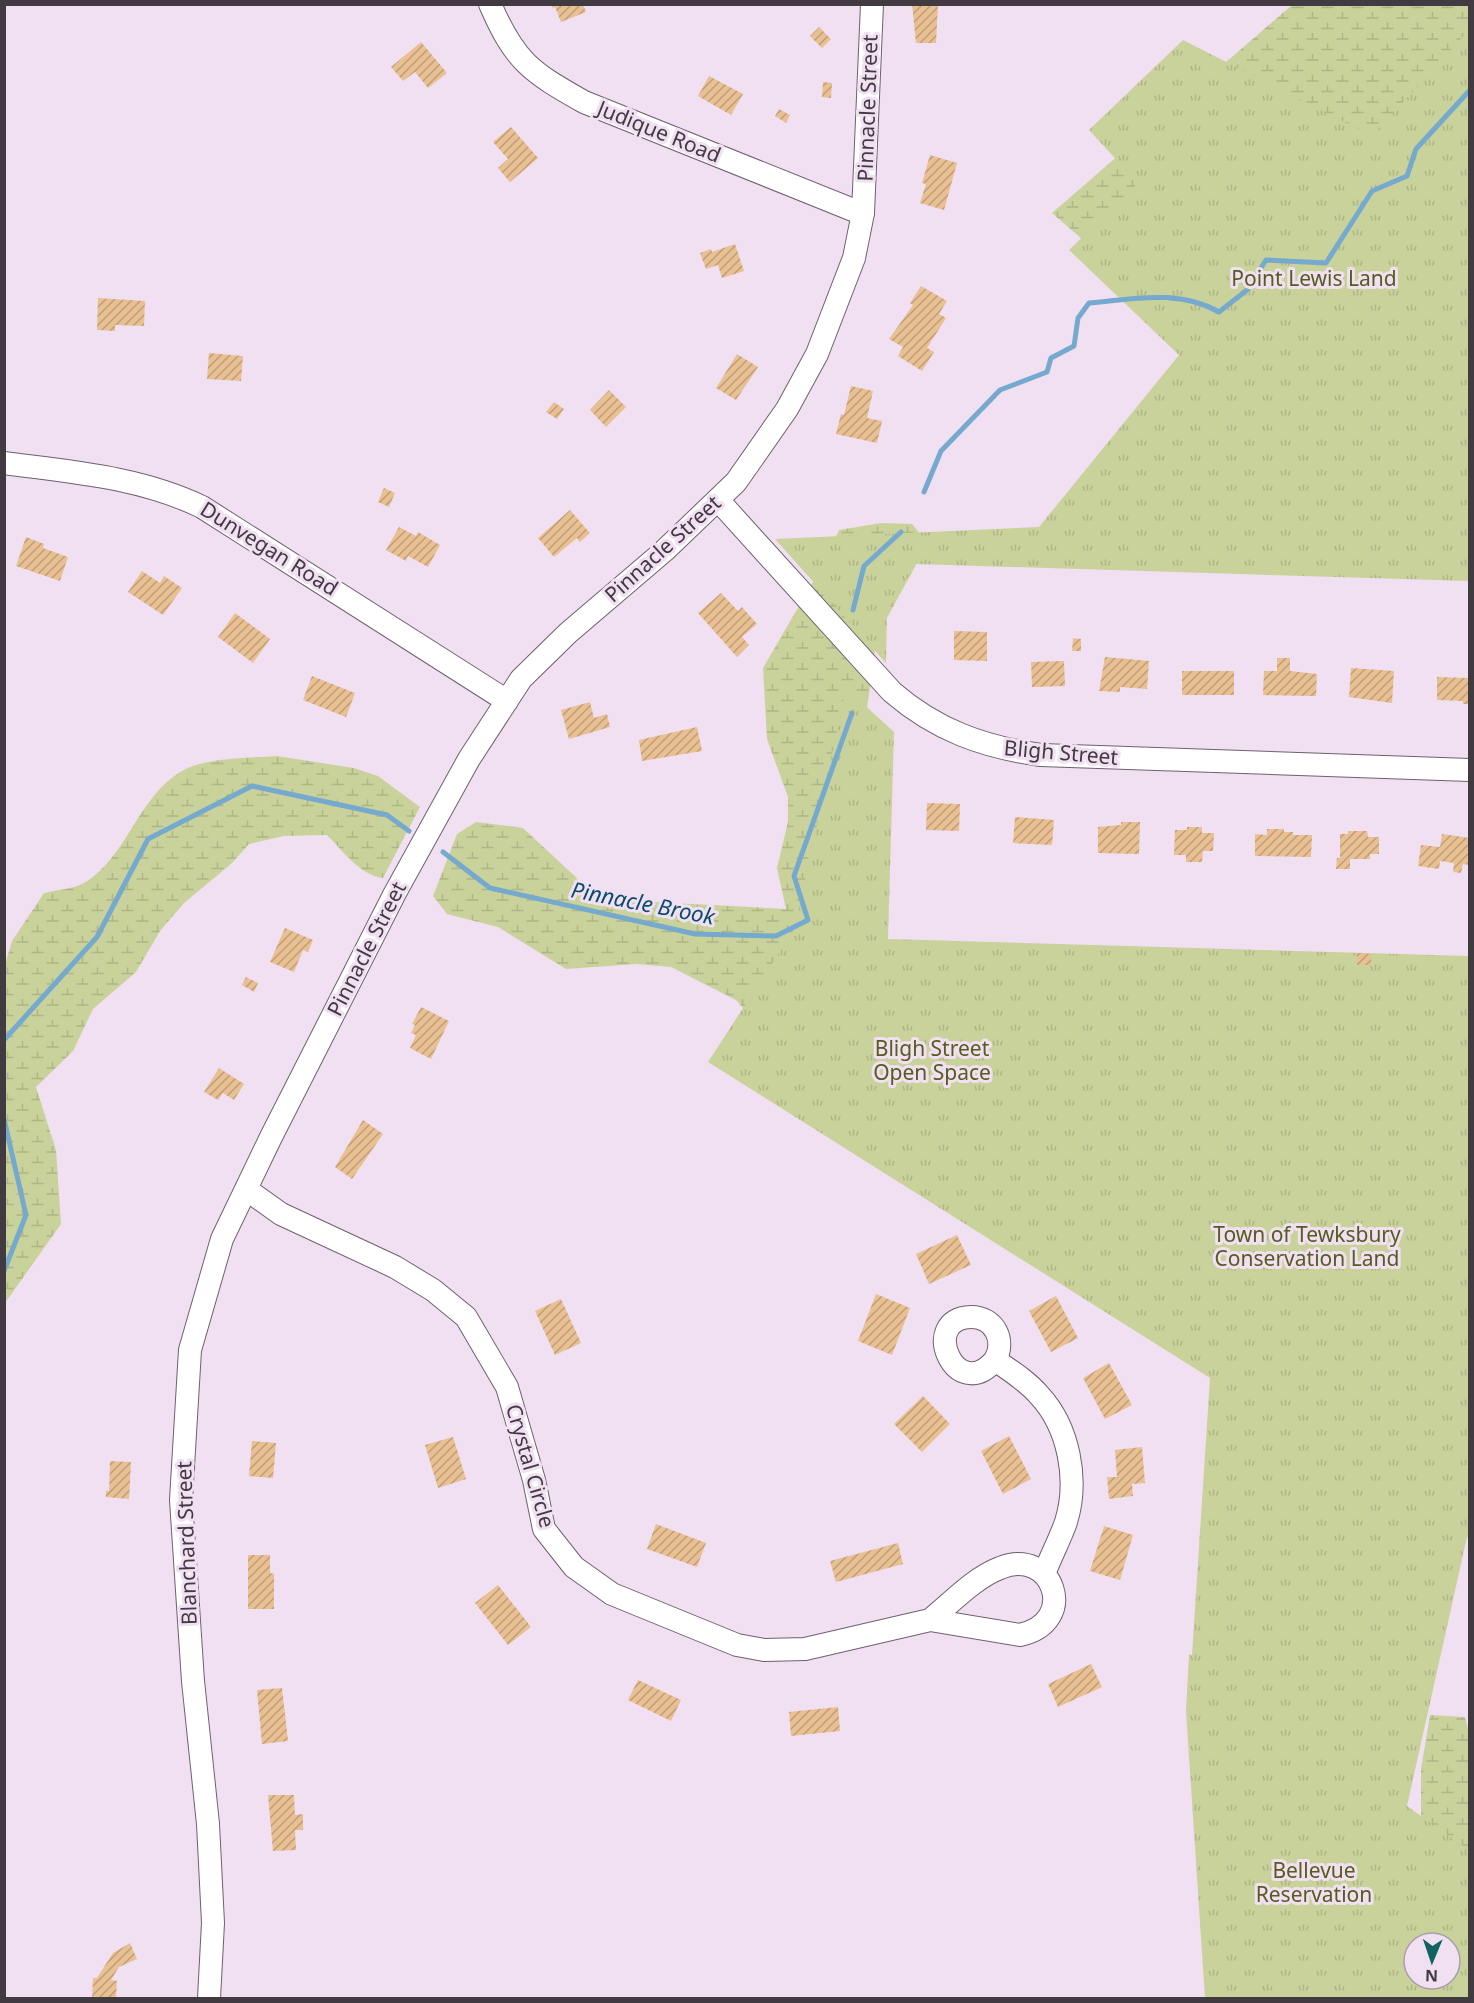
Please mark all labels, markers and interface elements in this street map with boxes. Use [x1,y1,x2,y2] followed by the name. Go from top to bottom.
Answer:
[850,33,884,182] street label: Pinnacle Street
[592,93,725,169] street label: Judique Road
[1231,264,1397,292] park label: Point Lewis Land
[598,488,727,608] street label: Pinnacle Street
[195,495,344,602] street label: Dunvegan Road
[1003,733,1120,771] street label: Bligh Street
[569,873,719,931] water label: Pinnacle Brook
[320,876,412,1021] street label: Pinnacle Street
[873,1034,991,1086] park label: Bligh Street Open Space
[1213,1220,1401,1272] park label: Town of Tewksbury Conservation Land
[500,1401,562,1531] street label: Crystal Circle
[169,1460,203,1625] street label: Blanchard Street
[1256,1856,1372,1908] park label: Bellevue Reservation
[1402,1931,1462,1991] north arrow
[1425,1965,1438,1987] text: N

